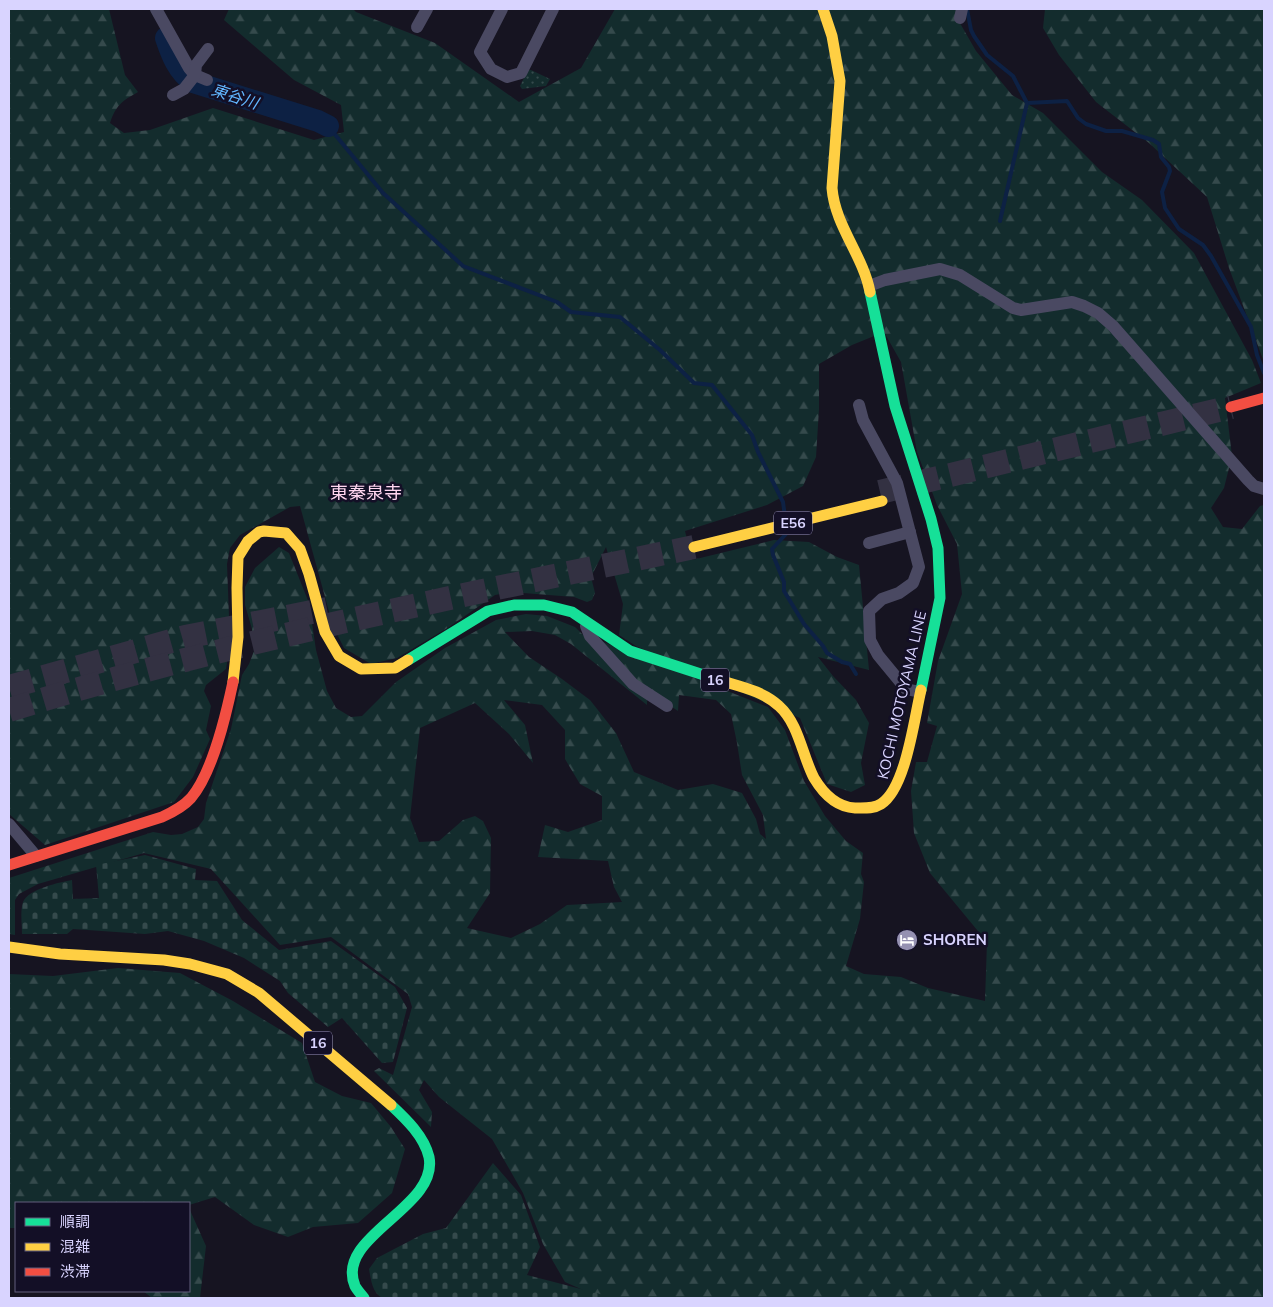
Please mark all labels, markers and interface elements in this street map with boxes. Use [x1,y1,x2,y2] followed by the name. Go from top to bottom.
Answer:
[209,79,263,114] water label: 東谷川
[330,481,402,504] district label: 東秦泉寺
[774,512,812,534] road number: E56
[873,609,930,781] street label: KOCHI MOTOYAMA LINE
[701,668,729,692] road number: 16
[895,928,919,952] hotel icon: SHOREN
[923,930,987,949] place label: SHOREN
[304,1032,332,1054] road number: 16
[15,1202,190,1292] legend
[60,1212,90,1231] text: 順調
[60,1237,90,1256] text: 混雑
[60,1262,90,1281] text: 渋滞

